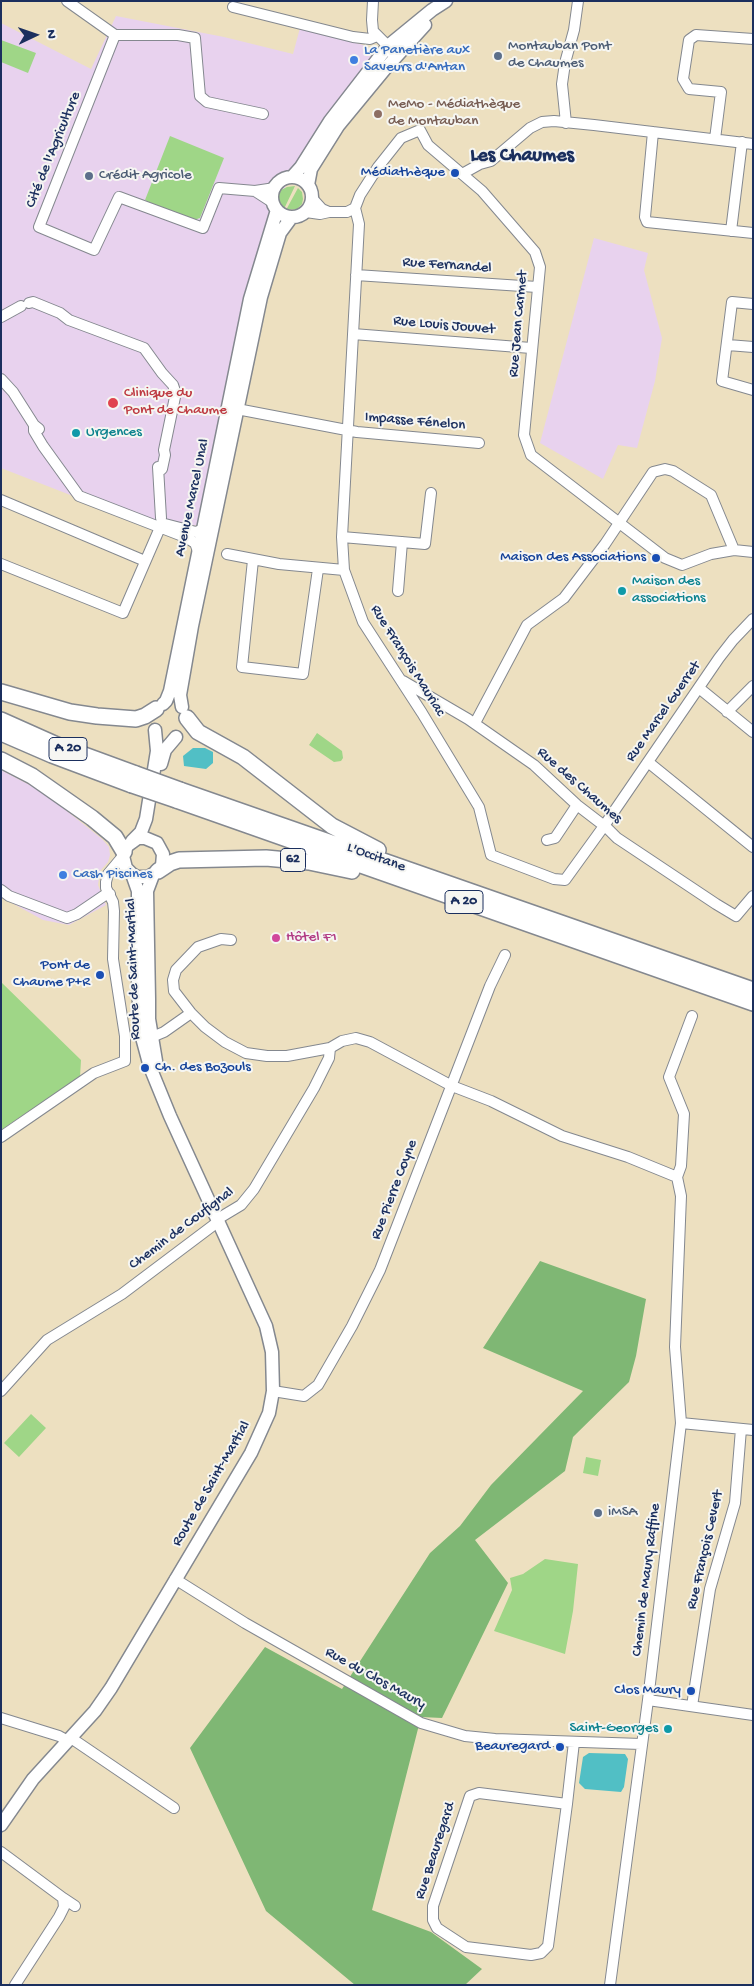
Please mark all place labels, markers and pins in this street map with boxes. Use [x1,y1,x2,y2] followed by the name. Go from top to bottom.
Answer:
[508,38,611,73] place label: Montauban Pont de Chaumes
[364,42,470,77] place label: La Panetière aux Saveurs d'Antan
[492,50,504,62] marker: Montauban Pont de Chaumes
[348,54,360,66] marker: La Panetière aux Saveurs d'Antan
[388,96,520,131] place label: MeMo - Médiathèque de Montauban
[372,108,384,120] marker: MeMo - Médiathèque de Montauban
[361,164,445,182] place label: Médiathèque
[99,167,192,185] place label: Crédit Agricole
[449,167,461,179] marker: Médiathèque
[83,170,95,182] marker: Crédit Agricole
[124,385,227,420] place label: Clinique du Pont de Chaume
[106,396,120,410] marker: Clinique du Pont de Chaume
[86,424,142,442] place label: Urgences
[70,427,82,439] marker: Urgences
[500,549,646,567] place label: Maison des Associations
[650,552,662,564] marker: Maison des Associations
[632,573,706,608] place label: Maison des associations
[616,585,628,597] marker: Maison des associations
[73,866,152,884] place label: Cash Piscines
[57,869,69,881] marker: Cash Piscines
[286,929,337,947] place label: Hôtel F1
[270,932,282,944] marker: Hôtel F1
[13,957,90,992] place label: Pont de Chaume P+R
[94,969,106,981] marker: Pont de Chaume P+R
[155,1059,251,1077] place label: Ch. des Bozouls
[139,1062,151,1074] marker: Ch. des Bozouls
[608,1504,637,1522] place label: iMSA
[592,1507,604,1519] marker: iMSA
[614,1682,681,1700] place label: Clos Maury
[685,1685,697,1697] marker: Clos Maury
[569,1720,658,1738] place label: Saint-Georges
[662,1723,674,1735] marker: Saint-Georges
[475,1738,550,1756] place label: Beauregard
[554,1741,566,1753] marker: Beauregard

